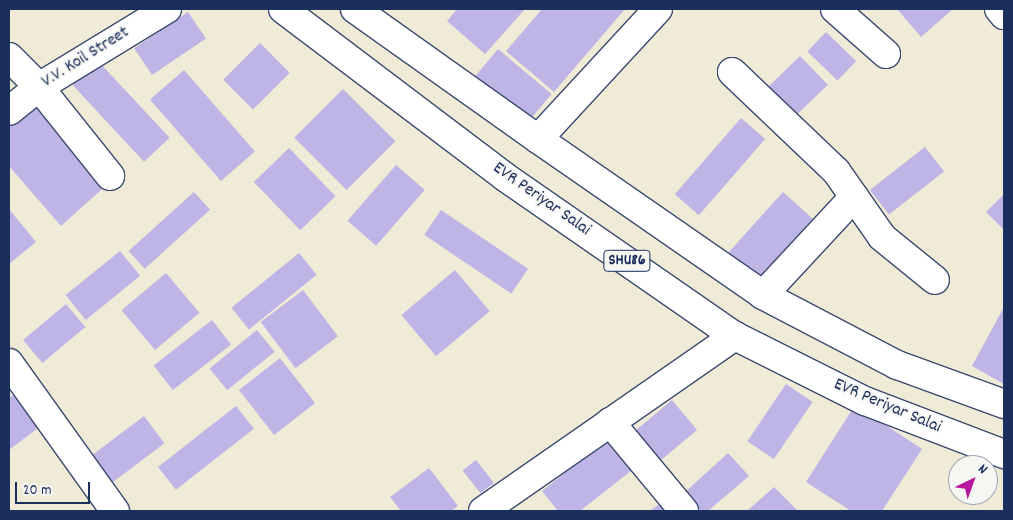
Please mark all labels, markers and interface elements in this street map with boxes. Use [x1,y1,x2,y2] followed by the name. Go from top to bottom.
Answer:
[38,23,134,93] street label: V.V. Koil Street
[488,158,594,242] street label: EVR Periyar Salai
[603,248,651,274] road number: SHU86
[830,375,944,439] street label: EVR Periyar Salai
[948,455,998,505] north arrow
[973,460,992,479] text: N
[18,472,92,504] scale bar
[23,480,51,502] text: 20 m

